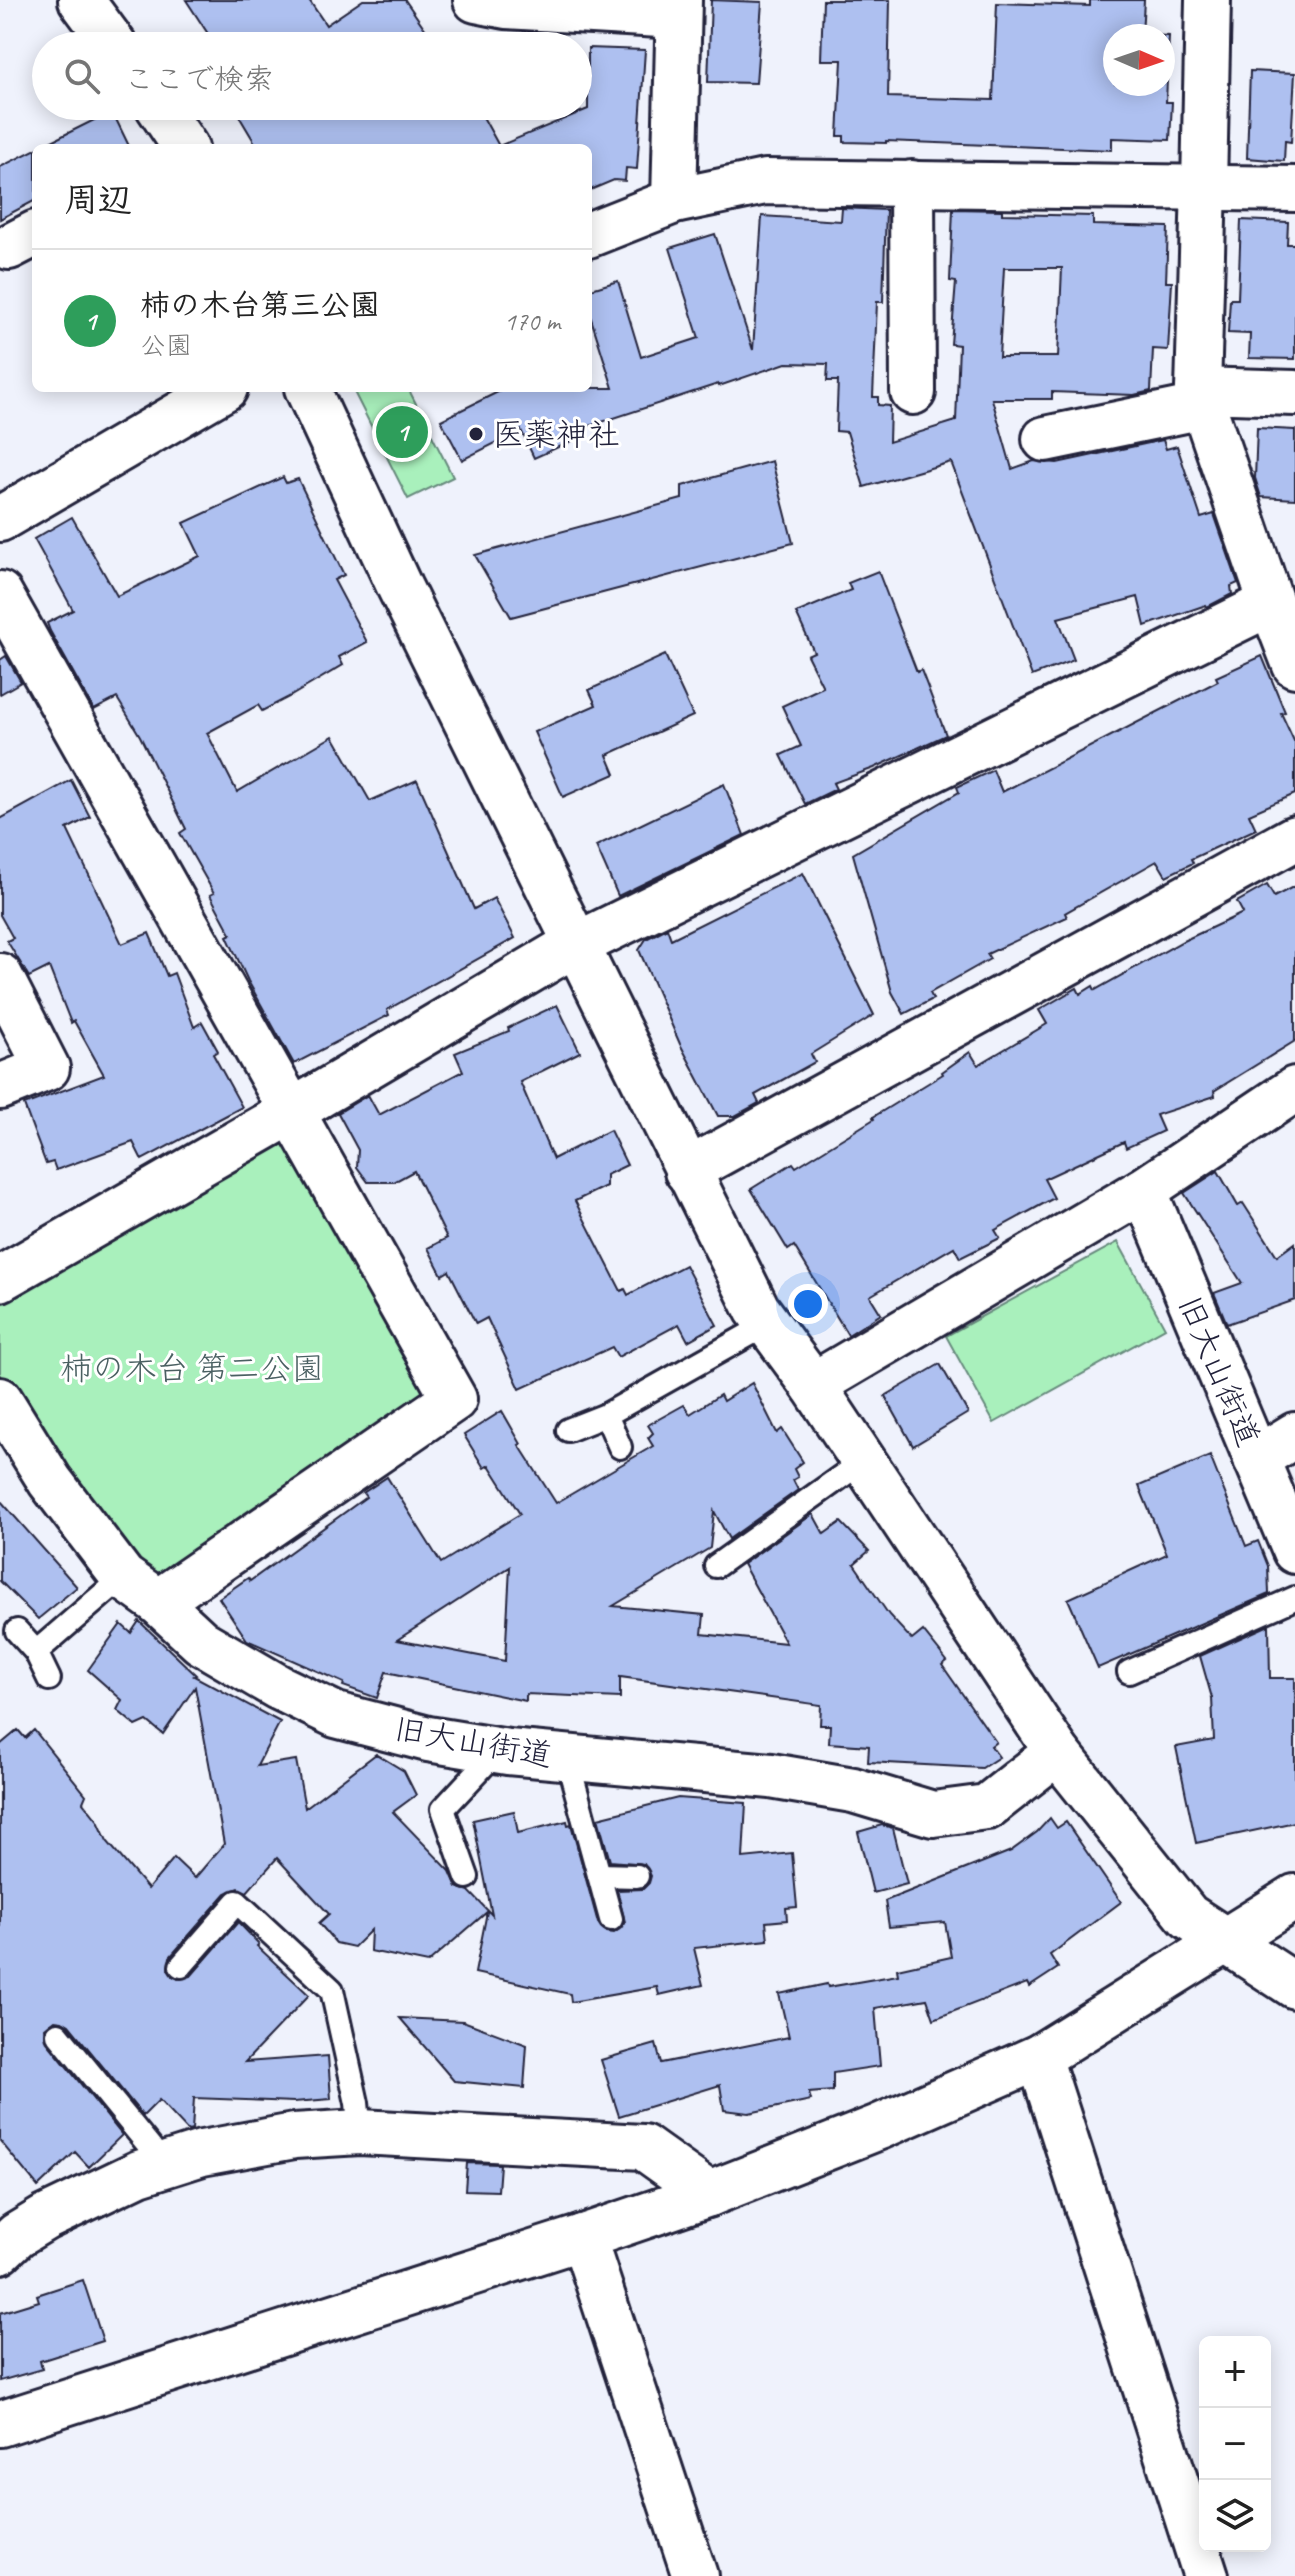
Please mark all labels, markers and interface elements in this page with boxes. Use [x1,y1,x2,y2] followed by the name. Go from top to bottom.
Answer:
[1103,24,1175,96] north arrow
[32,32,592,120] search box
[60,54,104,98] icon: search
[124,60,274,98] text: ここで検索
[64,178,132,221] text: 周辺
[140,286,380,324] text: 柿の木台第三公園
[84,305,96,338] text: 1
[504,305,560,338] text: 170 m
[140,329,192,362] text: 公園
[376,402,428,462] pin: 1
[492,414,620,455] place label: 医薬神社
[467,425,485,443] marker: 医薬神社
[788,1284,828,1324] your location
[1169,1289,1269,1453] street label: 旧大山街道
[60,1348,324,1389] park label: 柿の木台 第二公園
[391,1708,555,1776] street label: 旧大山街道
[1199,2336,1271,2552] map controls
[1199,2336,1271,2408] button: +
[1199,2408,1271,2480] button: −
[1199,2480,1271,2552] button: layers

